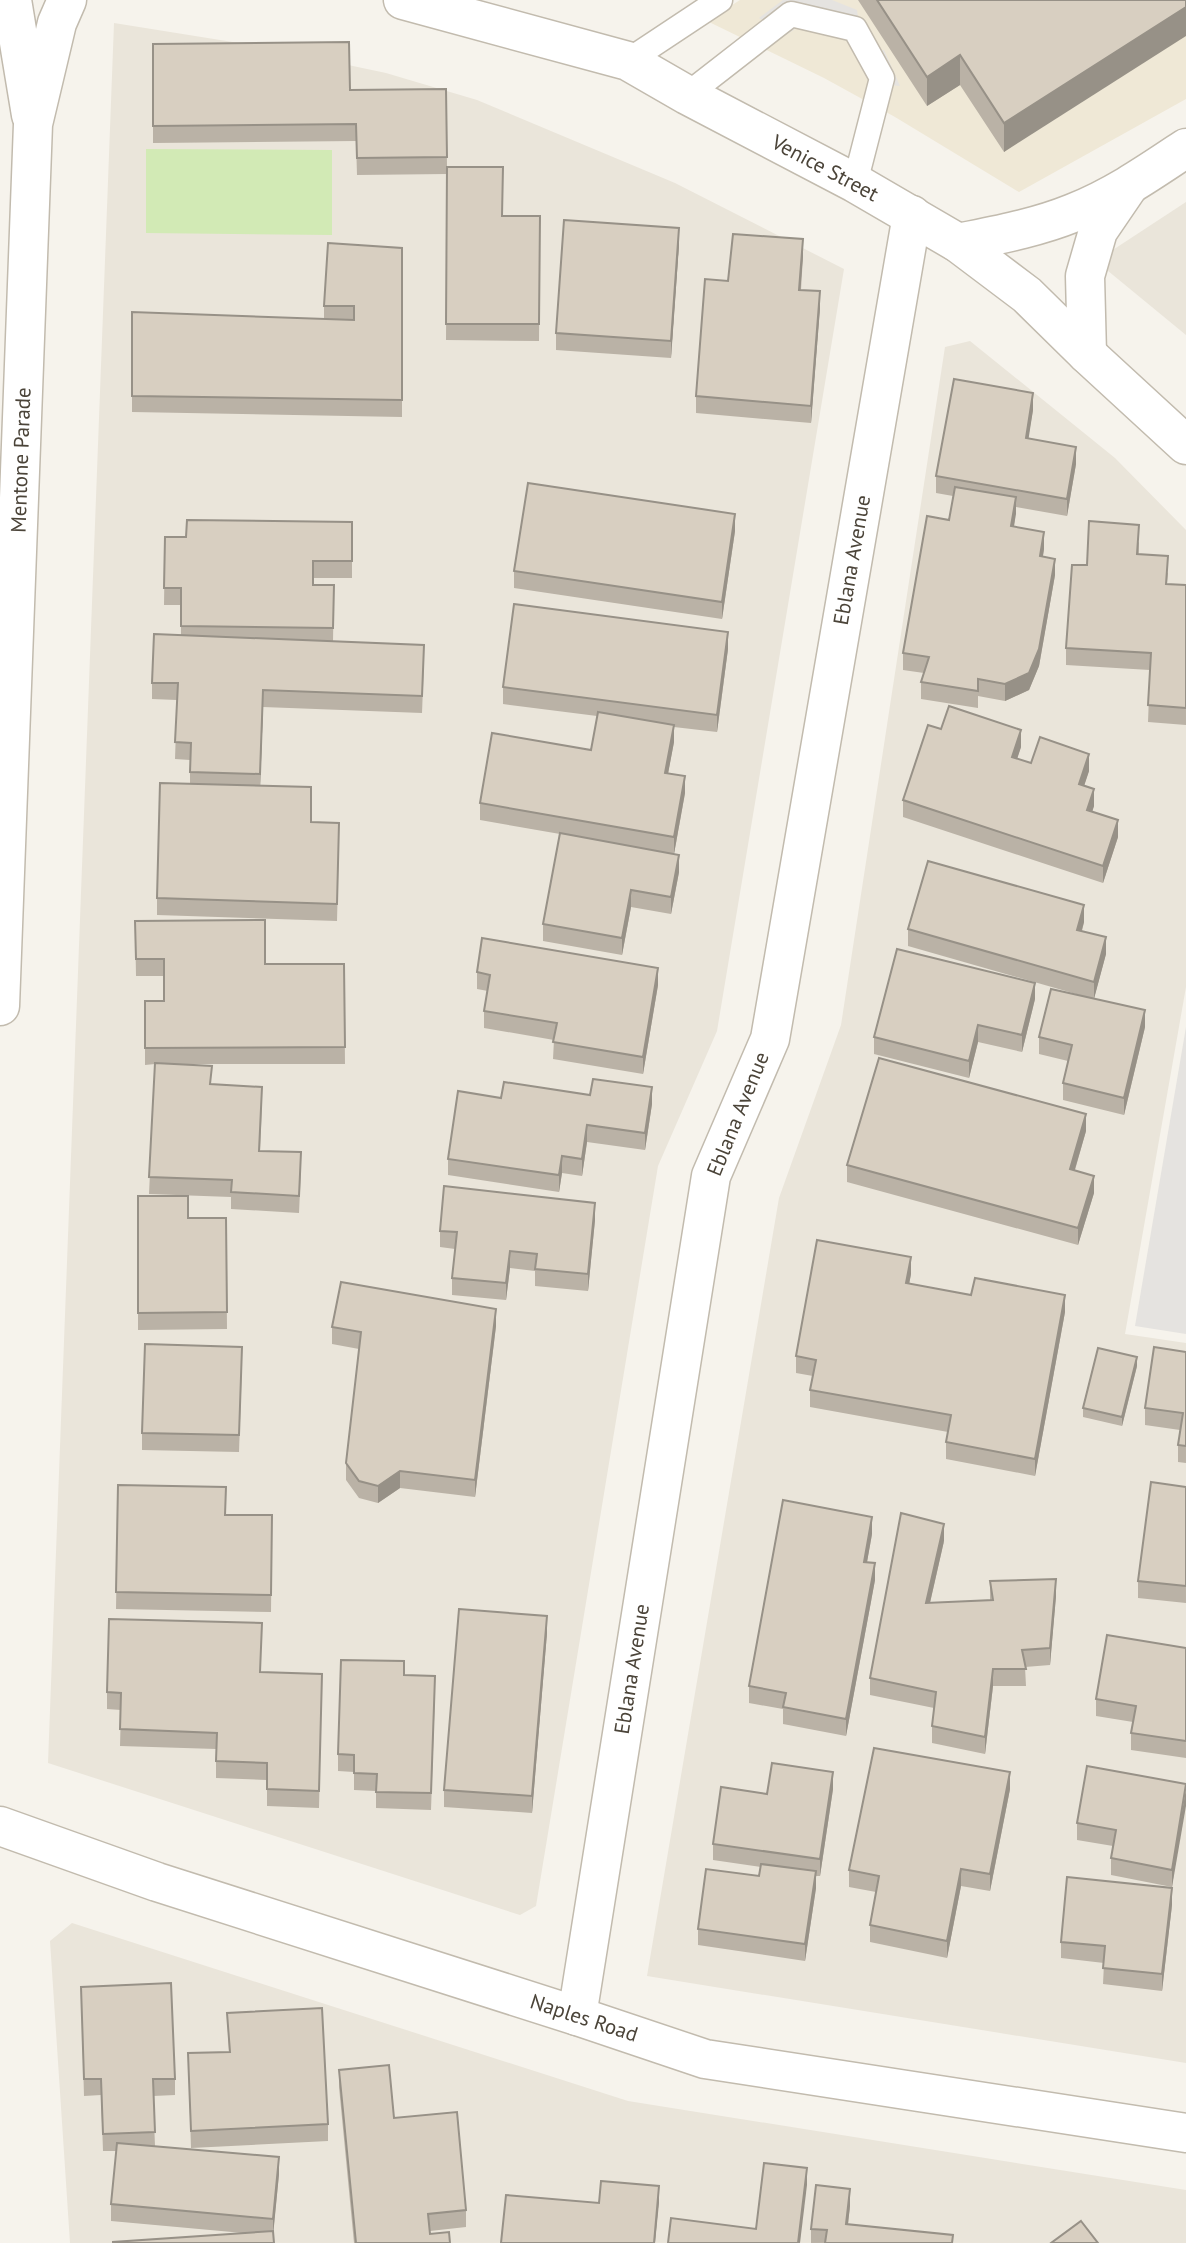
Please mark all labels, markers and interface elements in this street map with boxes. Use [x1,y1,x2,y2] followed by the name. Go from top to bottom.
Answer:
[766,128,883,207] street label: Venice Street
[4,387,37,533] street label: Mentone Parade
[827,493,876,627] street label: Eblana Avenue
[700,1048,775,1180] street label: Eblana Avenue
[608,1602,655,1736] street label: Eblana Avenue
[527,1987,641,2048] street label: Naples Road

